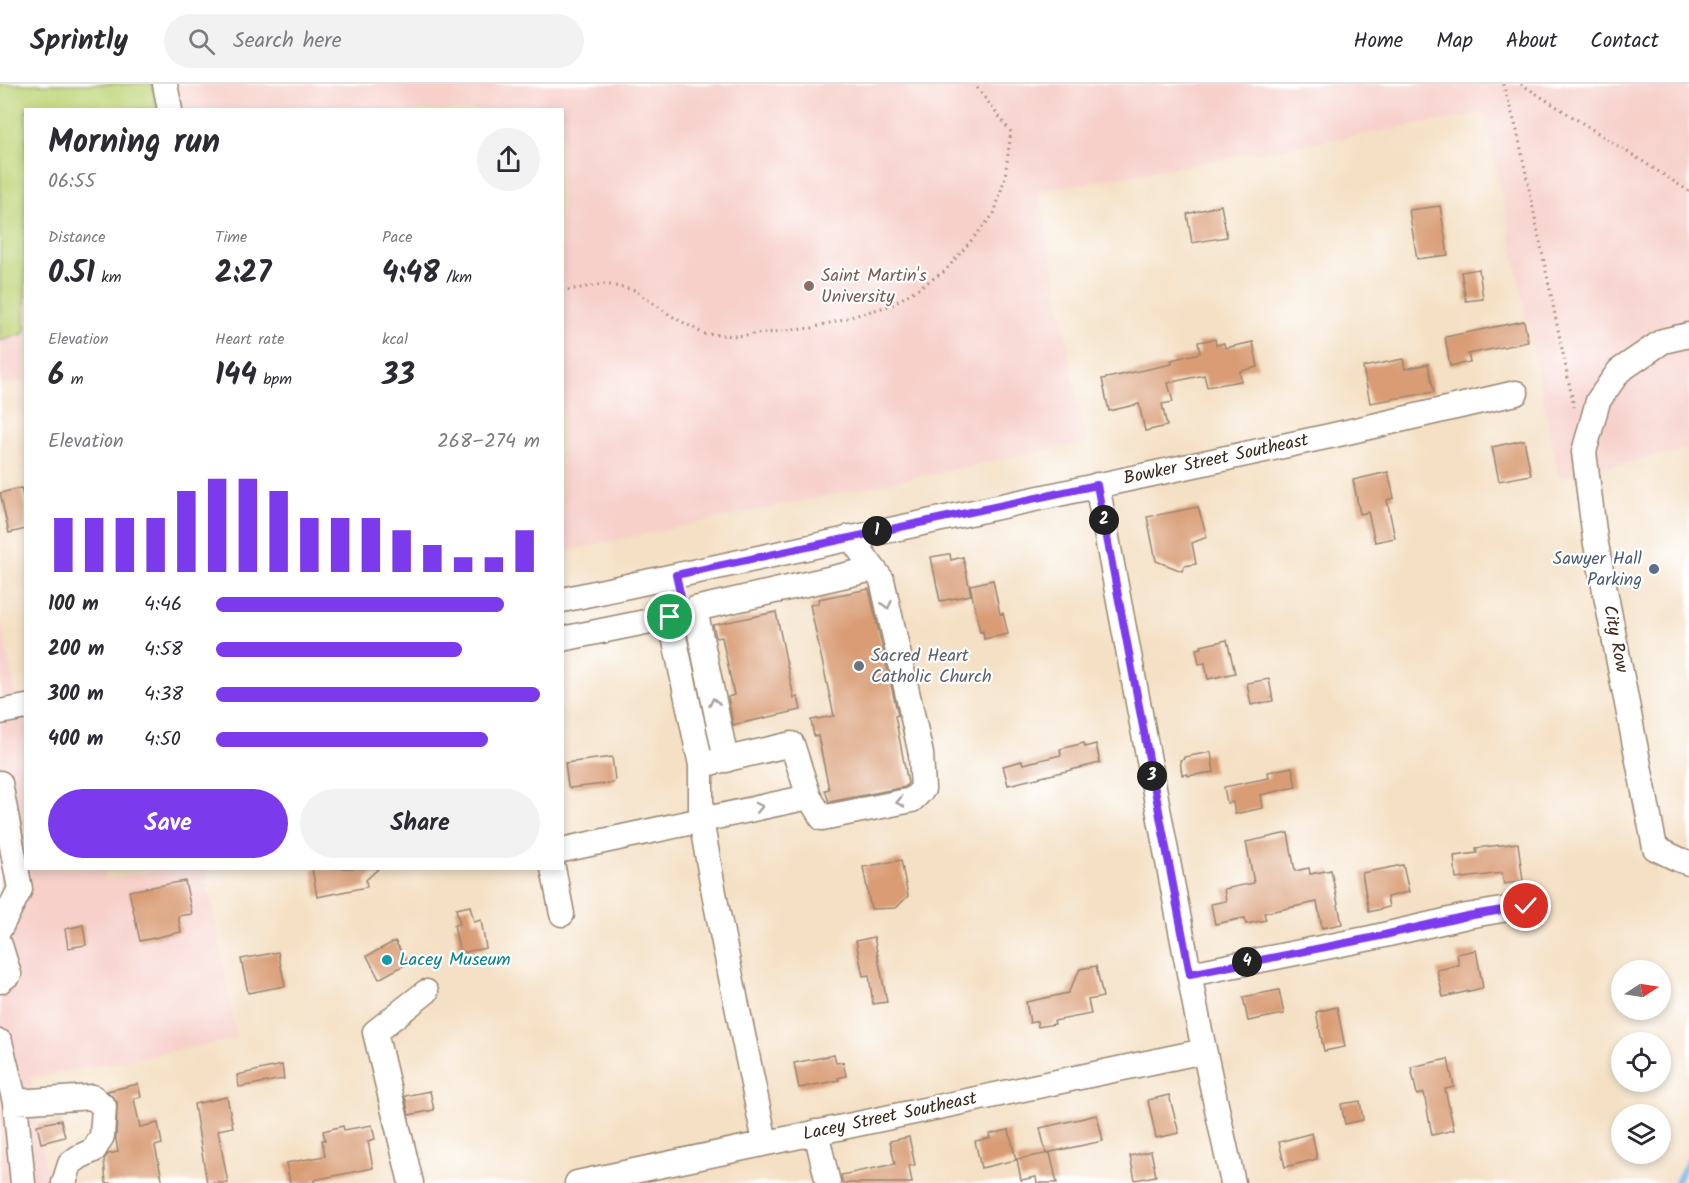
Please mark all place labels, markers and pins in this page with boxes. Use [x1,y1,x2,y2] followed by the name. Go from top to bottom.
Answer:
[821,262,927,312] place label: Saint Martin's University
[802,279,816,293] marker: Saint Martin's University
[1089,505,1119,535] pin: 2
[862,516,892,546] pin: 1
[1553,545,1643,595] place label: Sawyer Hall Parking
[1647,562,1661,576] marker: Sawyer Hall Parking
[644,591,695,642] pin
[871,642,992,692] place label: Sacred Heart Catholic Church
[852,659,866,673] marker: Sacred Heart Catholic Church
[1137,761,1167,791] pin: 3
[1500,880,1551,931] pin
[399,946,511,975] place label: Lacey Museum
[1232,947,1262,977] pin: 4
[380,953,394,967] marker: Lacey Museum

